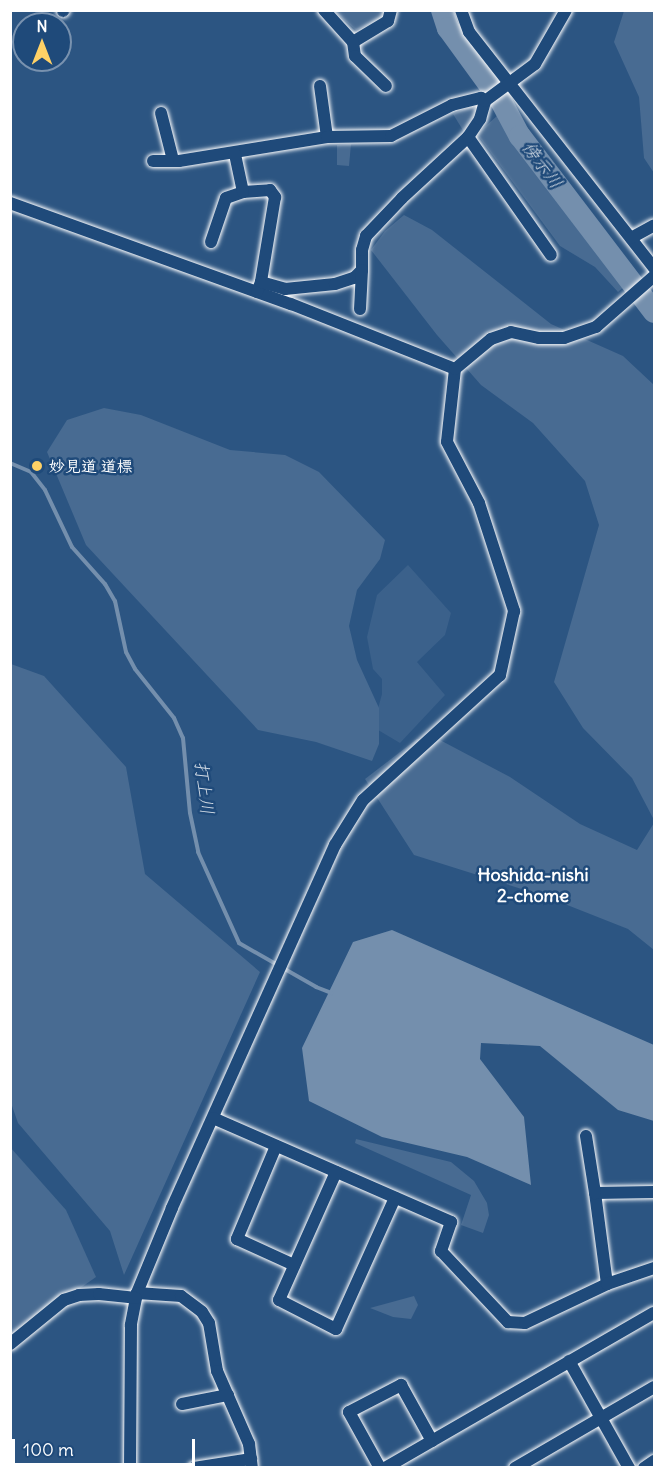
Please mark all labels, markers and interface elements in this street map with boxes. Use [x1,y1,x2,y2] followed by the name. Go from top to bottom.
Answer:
[12,12,72,72] north arrow
[36,16,48,36] text: N
[517,137,567,193] water label: 傍示川
[49,456,133,476] place label: 妙見道 道標
[30,459,44,473] marker: 妙見道 道標
[190,760,218,816] water label: 打上川
[478,865,588,908] district label: Hoshida-nishi 2-chome
[15,1427,198,1465] scale bar
[23,1438,74,1461] text: 100 m

